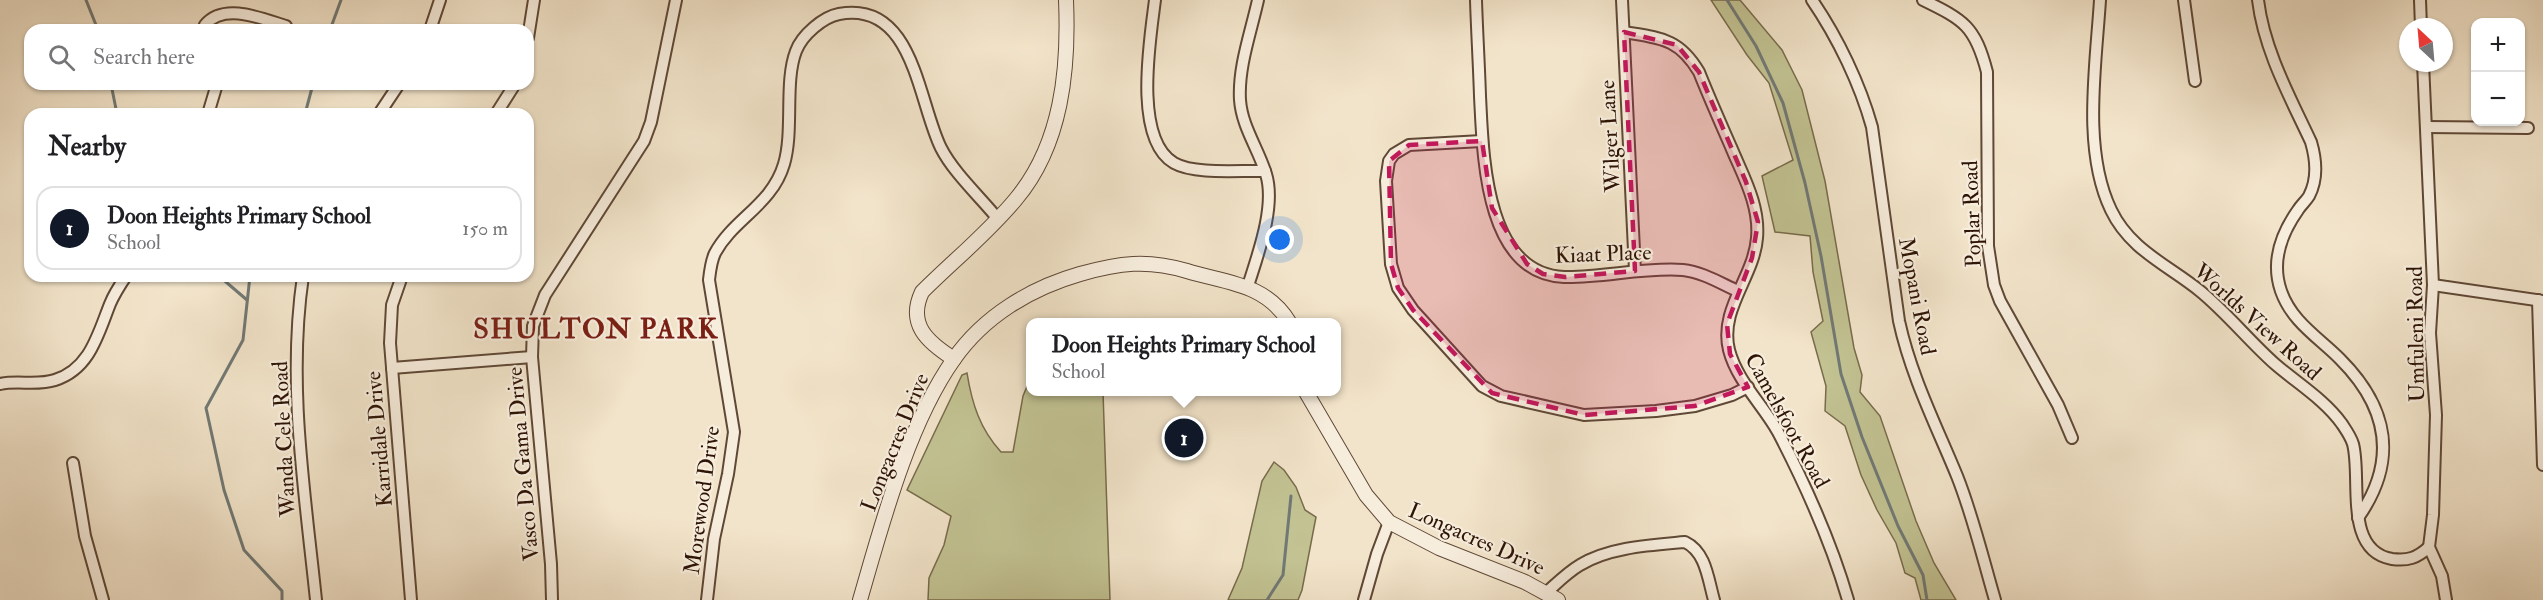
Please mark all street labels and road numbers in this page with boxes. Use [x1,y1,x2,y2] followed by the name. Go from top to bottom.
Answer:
[1593,79,1627,194] street label: Wilger Lane
[1956,160,1989,268] street label: Poplar Road
[1891,235,1942,358] street label: Mopani Road
[1554,238,1652,270] street label: Kiaat Place
[2187,256,2327,387] street label: Worlds View Road
[2401,266,2431,402] street label: Umfuleni Road
[1738,348,1836,493] street label: Camelsfoot Road
[266,360,302,519] street label: Wanda Cele Road
[501,366,545,562] street label: Vasco Da Gama Drive
[854,369,935,516] street label: Longacres Drive
[359,370,399,508] street label: Karridale Drive
[678,424,726,576] street label: Morewood Drive
[1404,496,1549,582] street label: Longacres Drive

